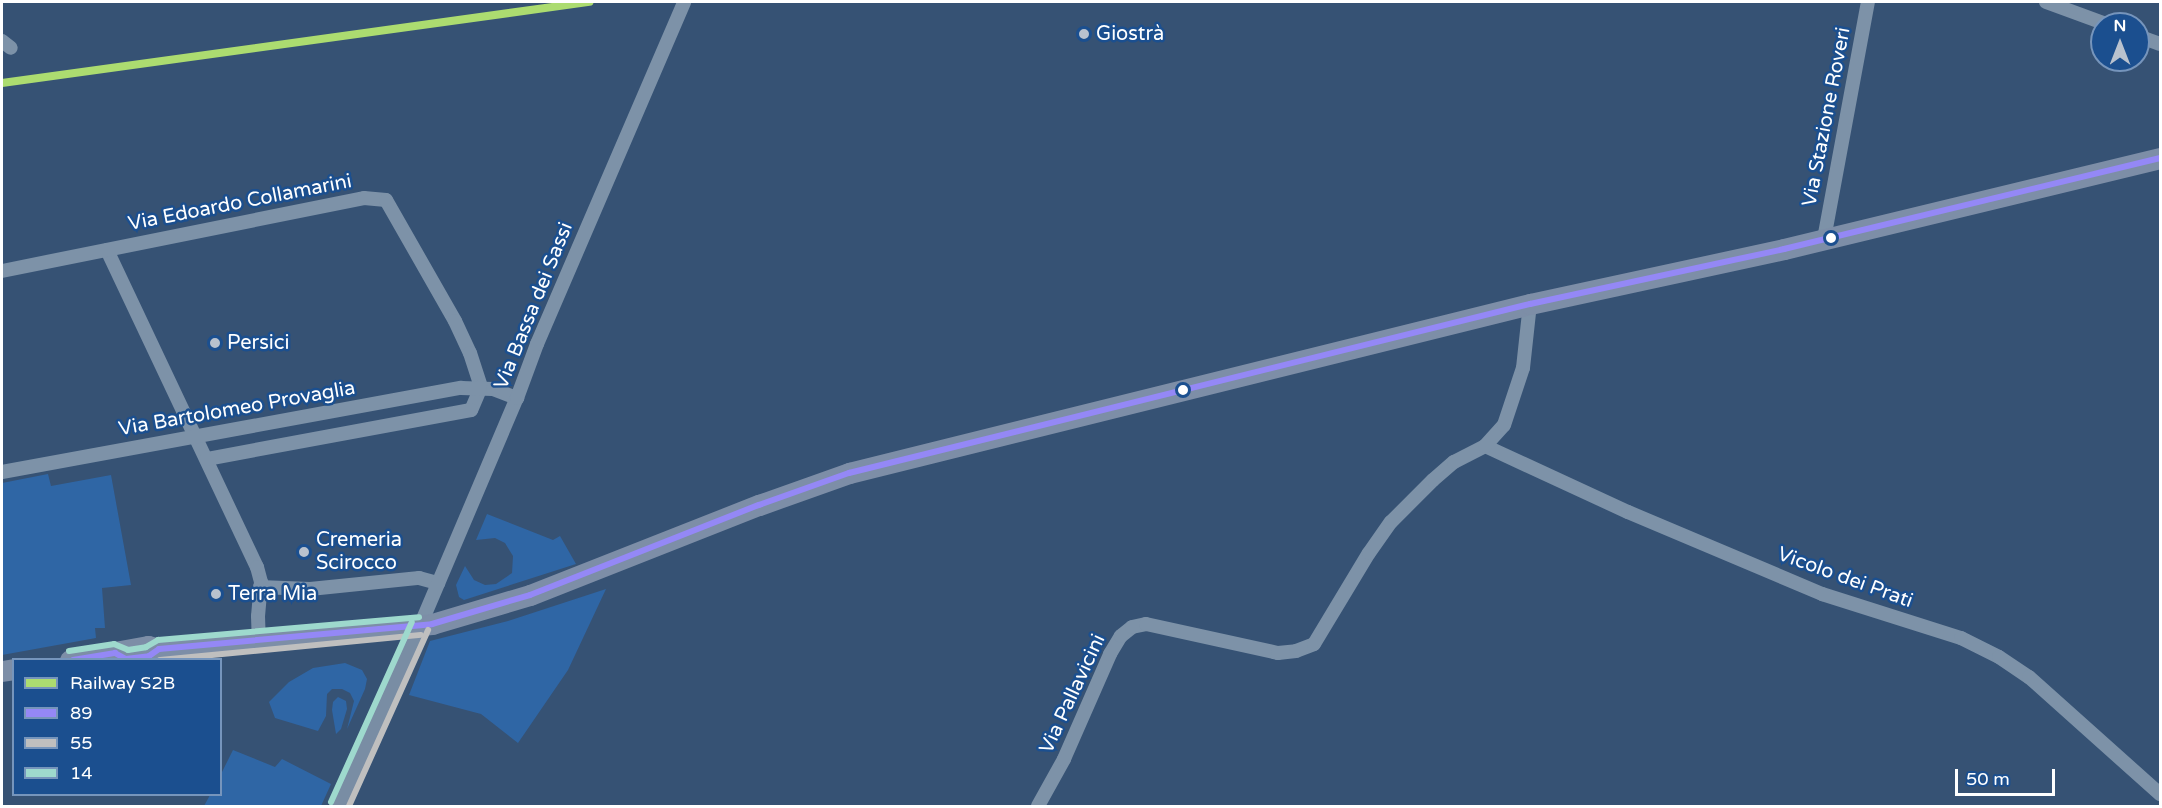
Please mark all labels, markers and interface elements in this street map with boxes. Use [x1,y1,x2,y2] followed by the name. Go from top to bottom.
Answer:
[2090,12,2150,72] north arrow
[2114,16,2126,36] text: N
[1096,22,1164,46] place label: Giostrà
[1798,25,1856,209] street label: Via Stazione Roveri
[1077,27,1091,41] marker: Giostrà
[126,170,354,236] street label: Via Edoardo Collamarini
[490,219,578,393] street label: Via Bassa dei Sassi
[1825,232,1837,244] unlabelled marker
[227,331,289,355] place label: Persici
[208,336,222,350] marker: Persici
[117,376,357,442] street label: Via Bartolomeo Provaglia
[1177,384,1189,396] unlabelled marker
[316,528,402,575] place label: Cremeria Scirocco
[1774,542,1916,614] street label: Vicolo dei Prati
[297,545,311,559] marker: Cremeria Scirocco
[228,582,317,606] place label: Terra Mia
[209,587,223,601] marker: Terra Mia
[1035,631,1111,757] street label: Via Pallavicini
[12,658,222,796] legend
[70,672,175,694] text: Railway S2B
[70,702,93,724] text: 89
[70,732,93,754] text: 55
[1958,757,2058,795] scale bar
[70,762,93,784] text: 14
[1966,768,2010,790] text: 50 m

